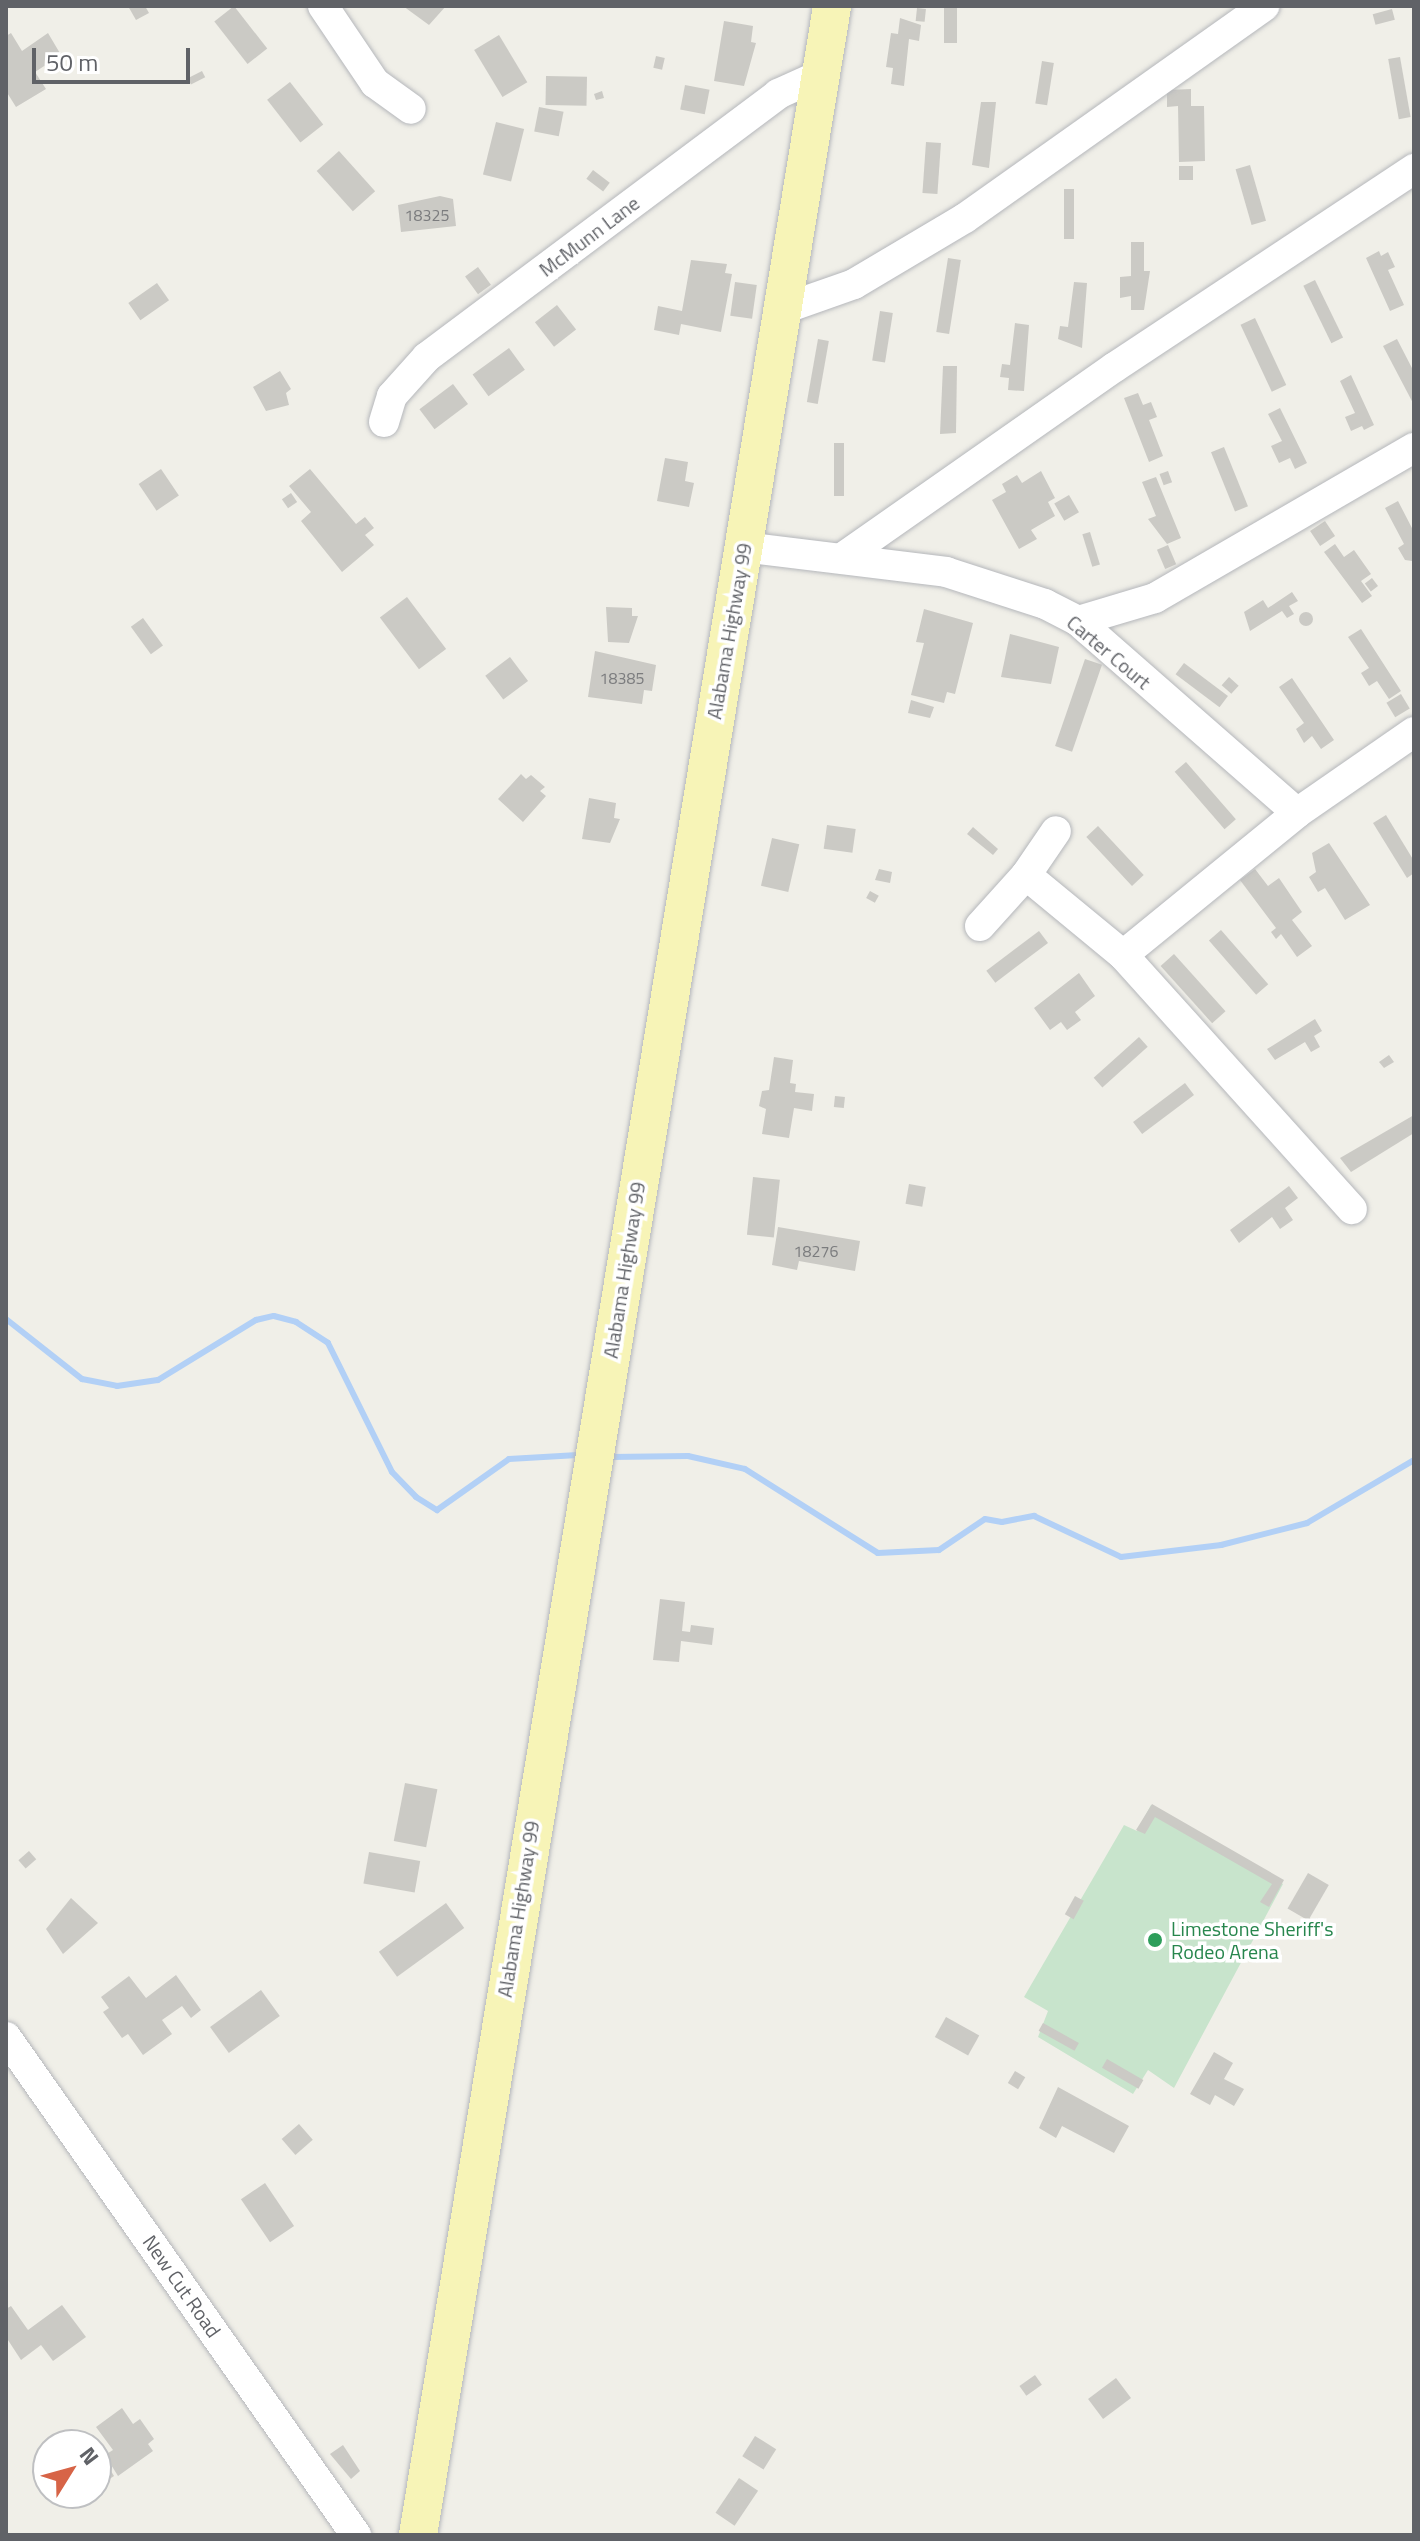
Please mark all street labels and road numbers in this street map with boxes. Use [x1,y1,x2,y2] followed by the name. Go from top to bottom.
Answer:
[534,191,644,281] street label: McMunn Lane
[702,541,756,721] street label: Alabama Highway 99
[1062,610,1156,694] street label: Carter Court
[598,1180,650,1360] street label: Alabama Highway 99
[492,1819,544,1999] street label: Alabama Highway 99
[138,2230,226,2342] street label: New Cut Road

